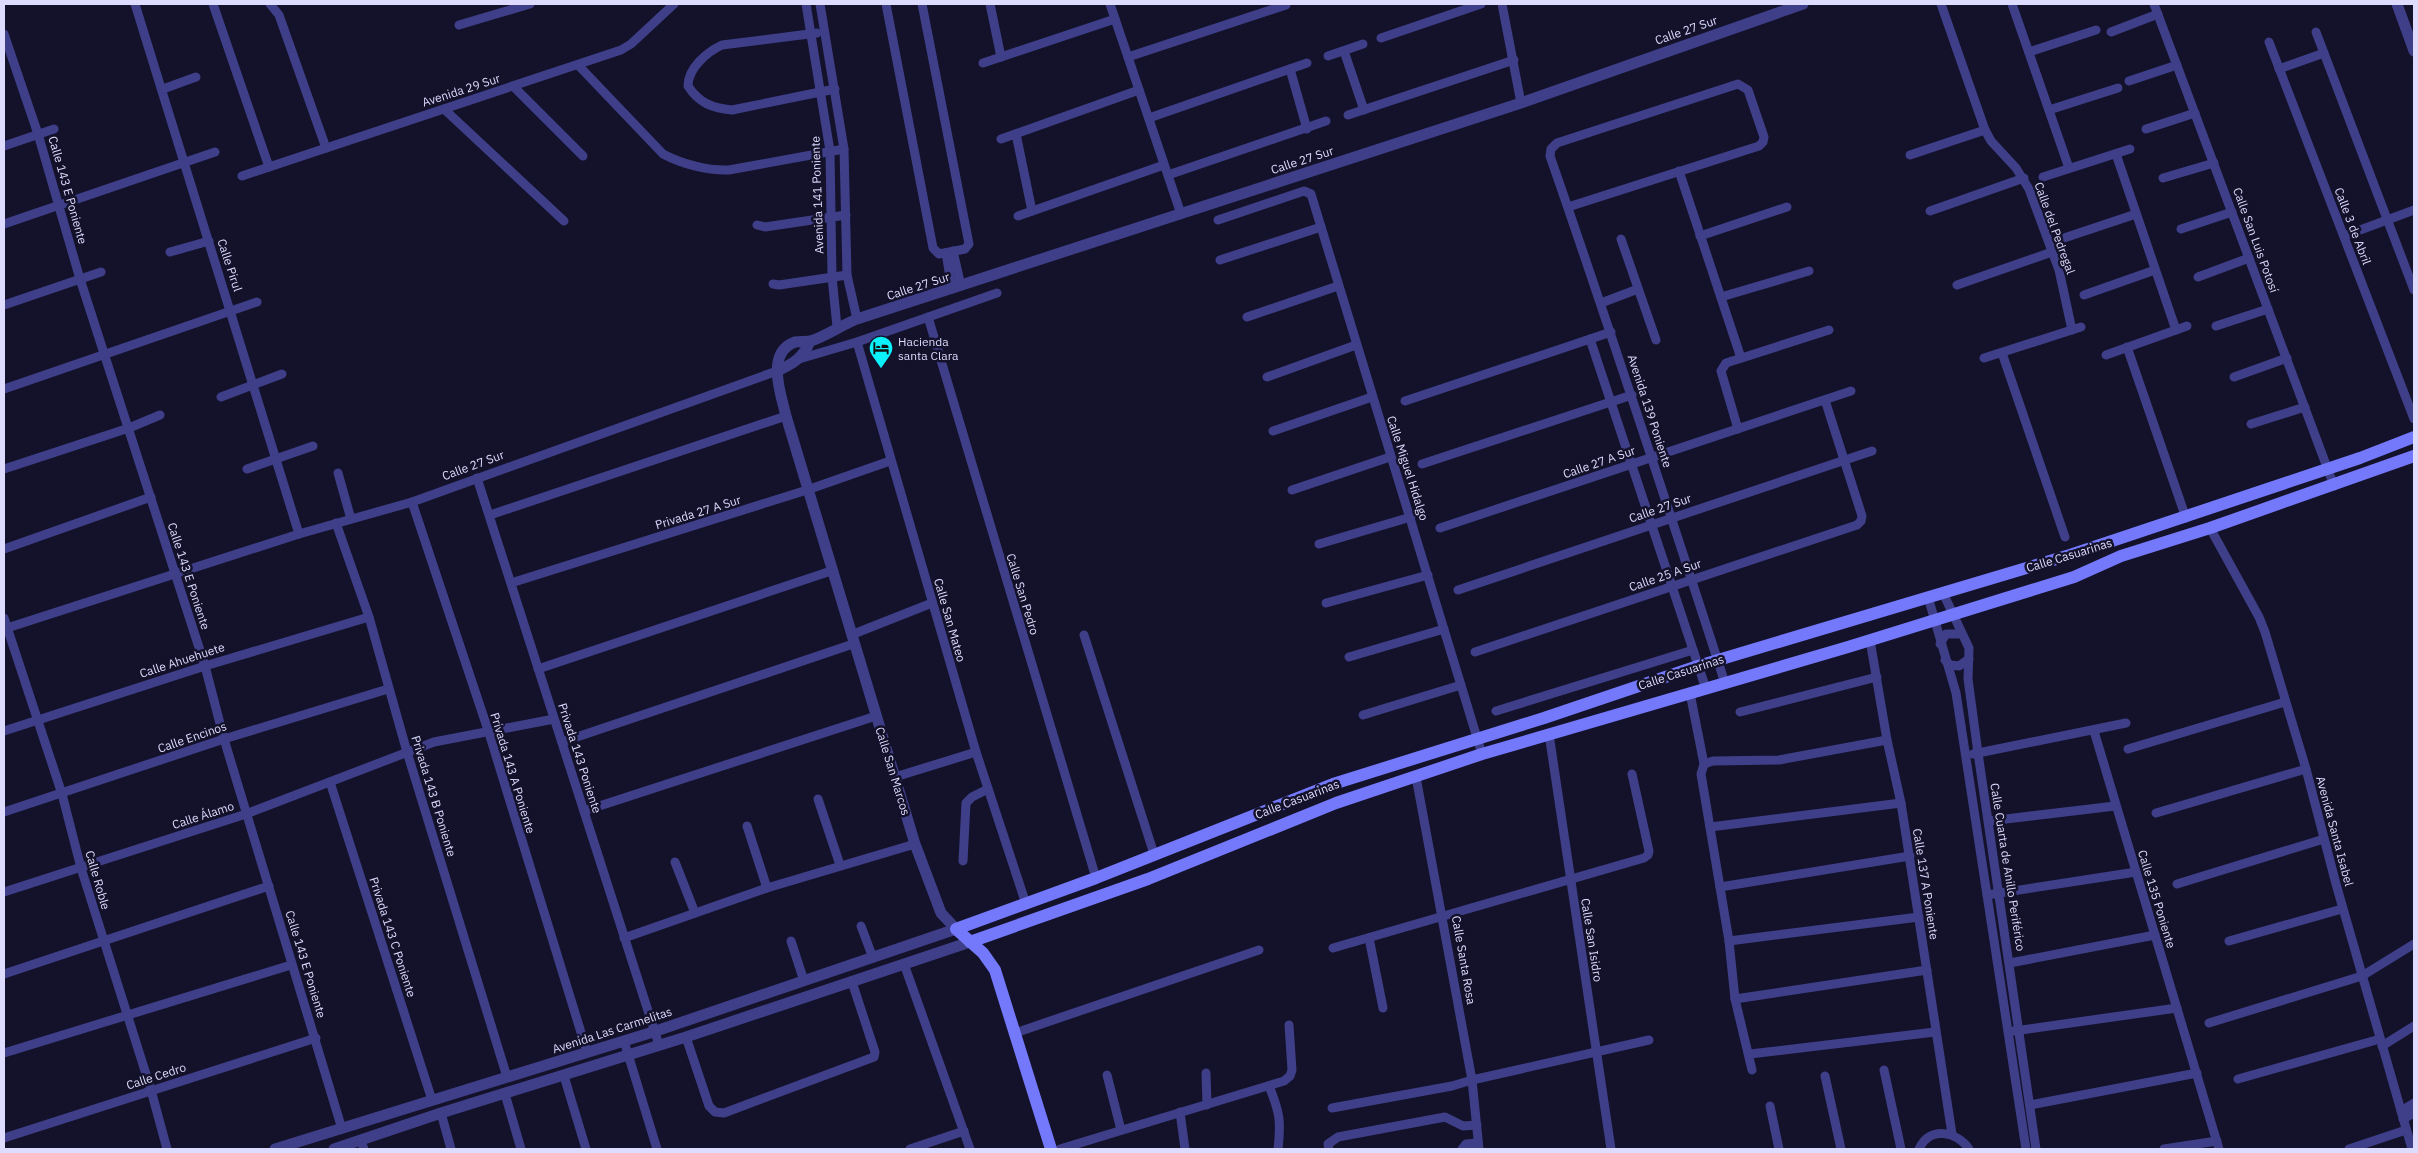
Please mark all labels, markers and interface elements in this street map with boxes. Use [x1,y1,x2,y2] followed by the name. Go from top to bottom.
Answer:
[1653,12,1720,48] street label: Calle 27 Sur
[420,70,503,110] street label: Avenida 29 Sur
[45,134,91,246] street label: Calle 143 E Poniente
[807,135,827,254] street label: Avenida 141 Poniente
[1269,143,1336,177] street label: Calle 27 Sur
[2031,180,2079,276] street label: Calle del Pedregal
[2230,185,2282,295] street label: Calle San Luis Potosí
[2331,185,2375,267] street label: Calle 3 de Abril
[214,237,246,293] street label: Calle Pirul
[885,269,952,303] street label: Calle 27 Sur
[898,334,959,363] place label: Hacienda santa Clara
[868,335,894,369] hotel icon: Hacienda santa Clara
[1625,353,1675,470] street label: Avenida 139 Poniente
[1384,414,1432,523] street label: Calle Miguel Hidalgo
[1561,442,1638,481] street label: Calle 27 A Sur
[440,447,507,483] street label: Calle 27 Sur
[1627,490,1694,526] street label: Calle 27 Sur
[653,492,743,532] street label: Privada 27 A Sur
[165,521,214,632] street label: Calle 143 E Poniente
[2024,535,2114,575] street label: Calle Casuarinas
[1003,551,1043,637] street label: Calle San Pedro
[1627,555,1704,594] street label: Calle 25 A Sur
[931,576,969,664] street label: Calle San Mateo
[138,639,227,681] street label: Calle Ahuehuete
[1636,651,1726,693] street label: Calle Casuarinas
[555,701,605,815] street label: Privada 143 Poniente
[487,711,539,836] street label: Privada 143 A Poniente
[156,718,229,756] street label: Calle Encinos
[872,725,914,817] street label: Calle San Marcos
[408,734,460,859] street label: Privada 143 B Poniente
[2313,774,2357,888] street label: Avenida Santa Isabel
[1253,776,1341,822] street label: Calle Casuarinas
[1987,782,2029,952] street label: Calle Cuarta de Anillo Periférico
[170,798,236,832] street label: Calle Álamo
[1910,827,1942,941] street label: Calle 137 A Poniente
[2135,848,2179,950] street label: Calle 135 Poniente
[82,849,114,912] street label: Calle Roble
[366,875,420,999] street label: Privada 143 C Poniente
[1578,897,1606,983] street label: Calle San Isidro
[282,908,330,1020] street label: Calle 143 E Poniente
[1449,914,1479,1006] street label: Calle Santa Rosa
[550,1004,674,1056] street label: Avenida Las Carmelitas
[124,1059,188,1093] street label: Calle Cedro

